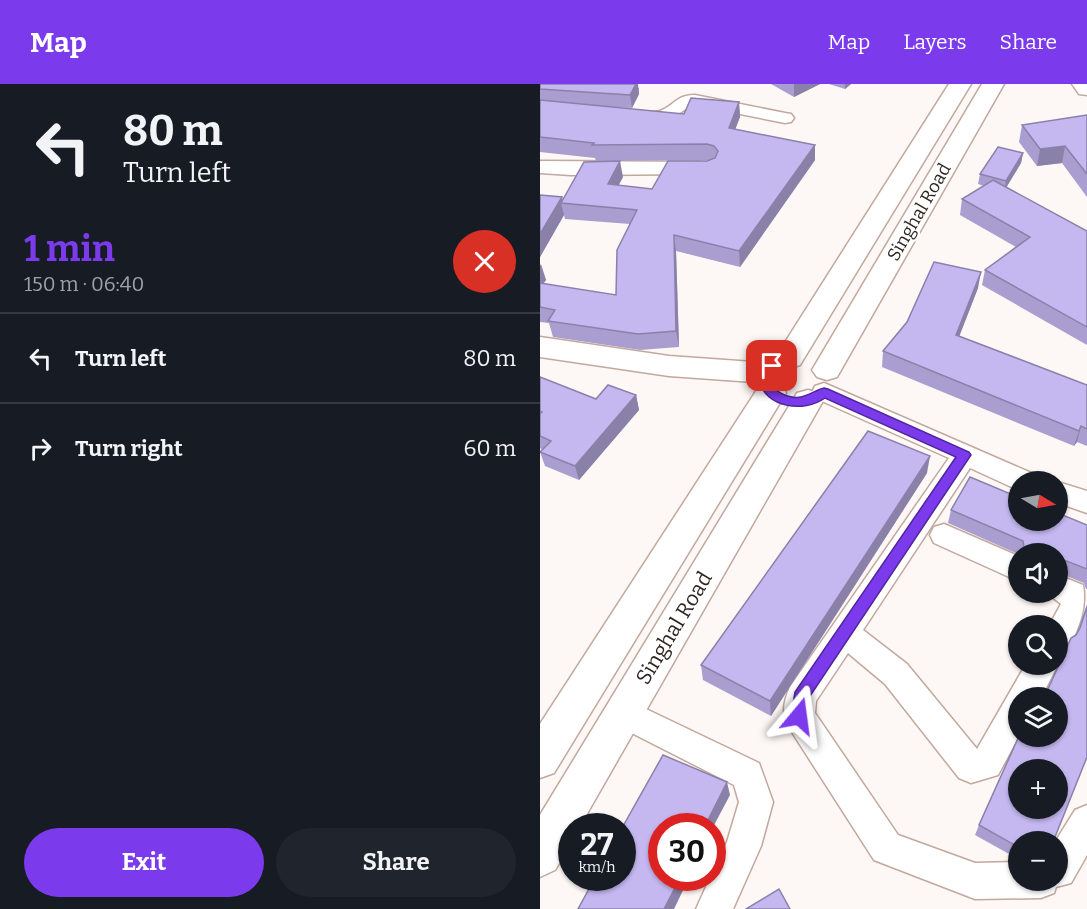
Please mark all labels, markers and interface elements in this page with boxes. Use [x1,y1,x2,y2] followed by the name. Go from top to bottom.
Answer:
[30,26,87,59] text: Map
[828,29,870,55] text: Map
[903,29,967,55] text: Layers
[1000,29,1057,55] text: Share
[123,106,223,156] text: 80 m
[24,108,102,186] icon: left
[123,157,231,189] text: Turn left
[882,159,956,265] street label: Singhal Road
[24,227,115,271] text: 1 min
[453,230,516,293] button: close
[24,272,144,296] text: 150 m · 06:40
[746,340,797,391] pin
[24,342,57,375] icon: left
[75,345,167,372] text: Turn left
[463,345,516,372] text: 80 m
[755,349,788,382] icon: arrive
[24,432,57,465] icon: right
[75,435,183,462] text: Turn right
[464,435,516,462] text: 60 m
[1008,471,1068,531] north arrow
[1008,471,1068,891] map controls
[1008,543,1068,603] button: sound
[630,567,718,689] street label: Singhal Road
[1008,615,1068,675] button: search
[767,684,831,748] position arrow
[1008,687,1068,747] button: layers
[1008,759,1068,819] button: +
[648,813,726,891] speed limit sign: 30
[581,827,613,863] text: 27
[24,828,264,897] button: Exit
[276,828,516,897] button: Share
[1008,831,1068,891] button: −
[578,858,616,876] text: km/h

